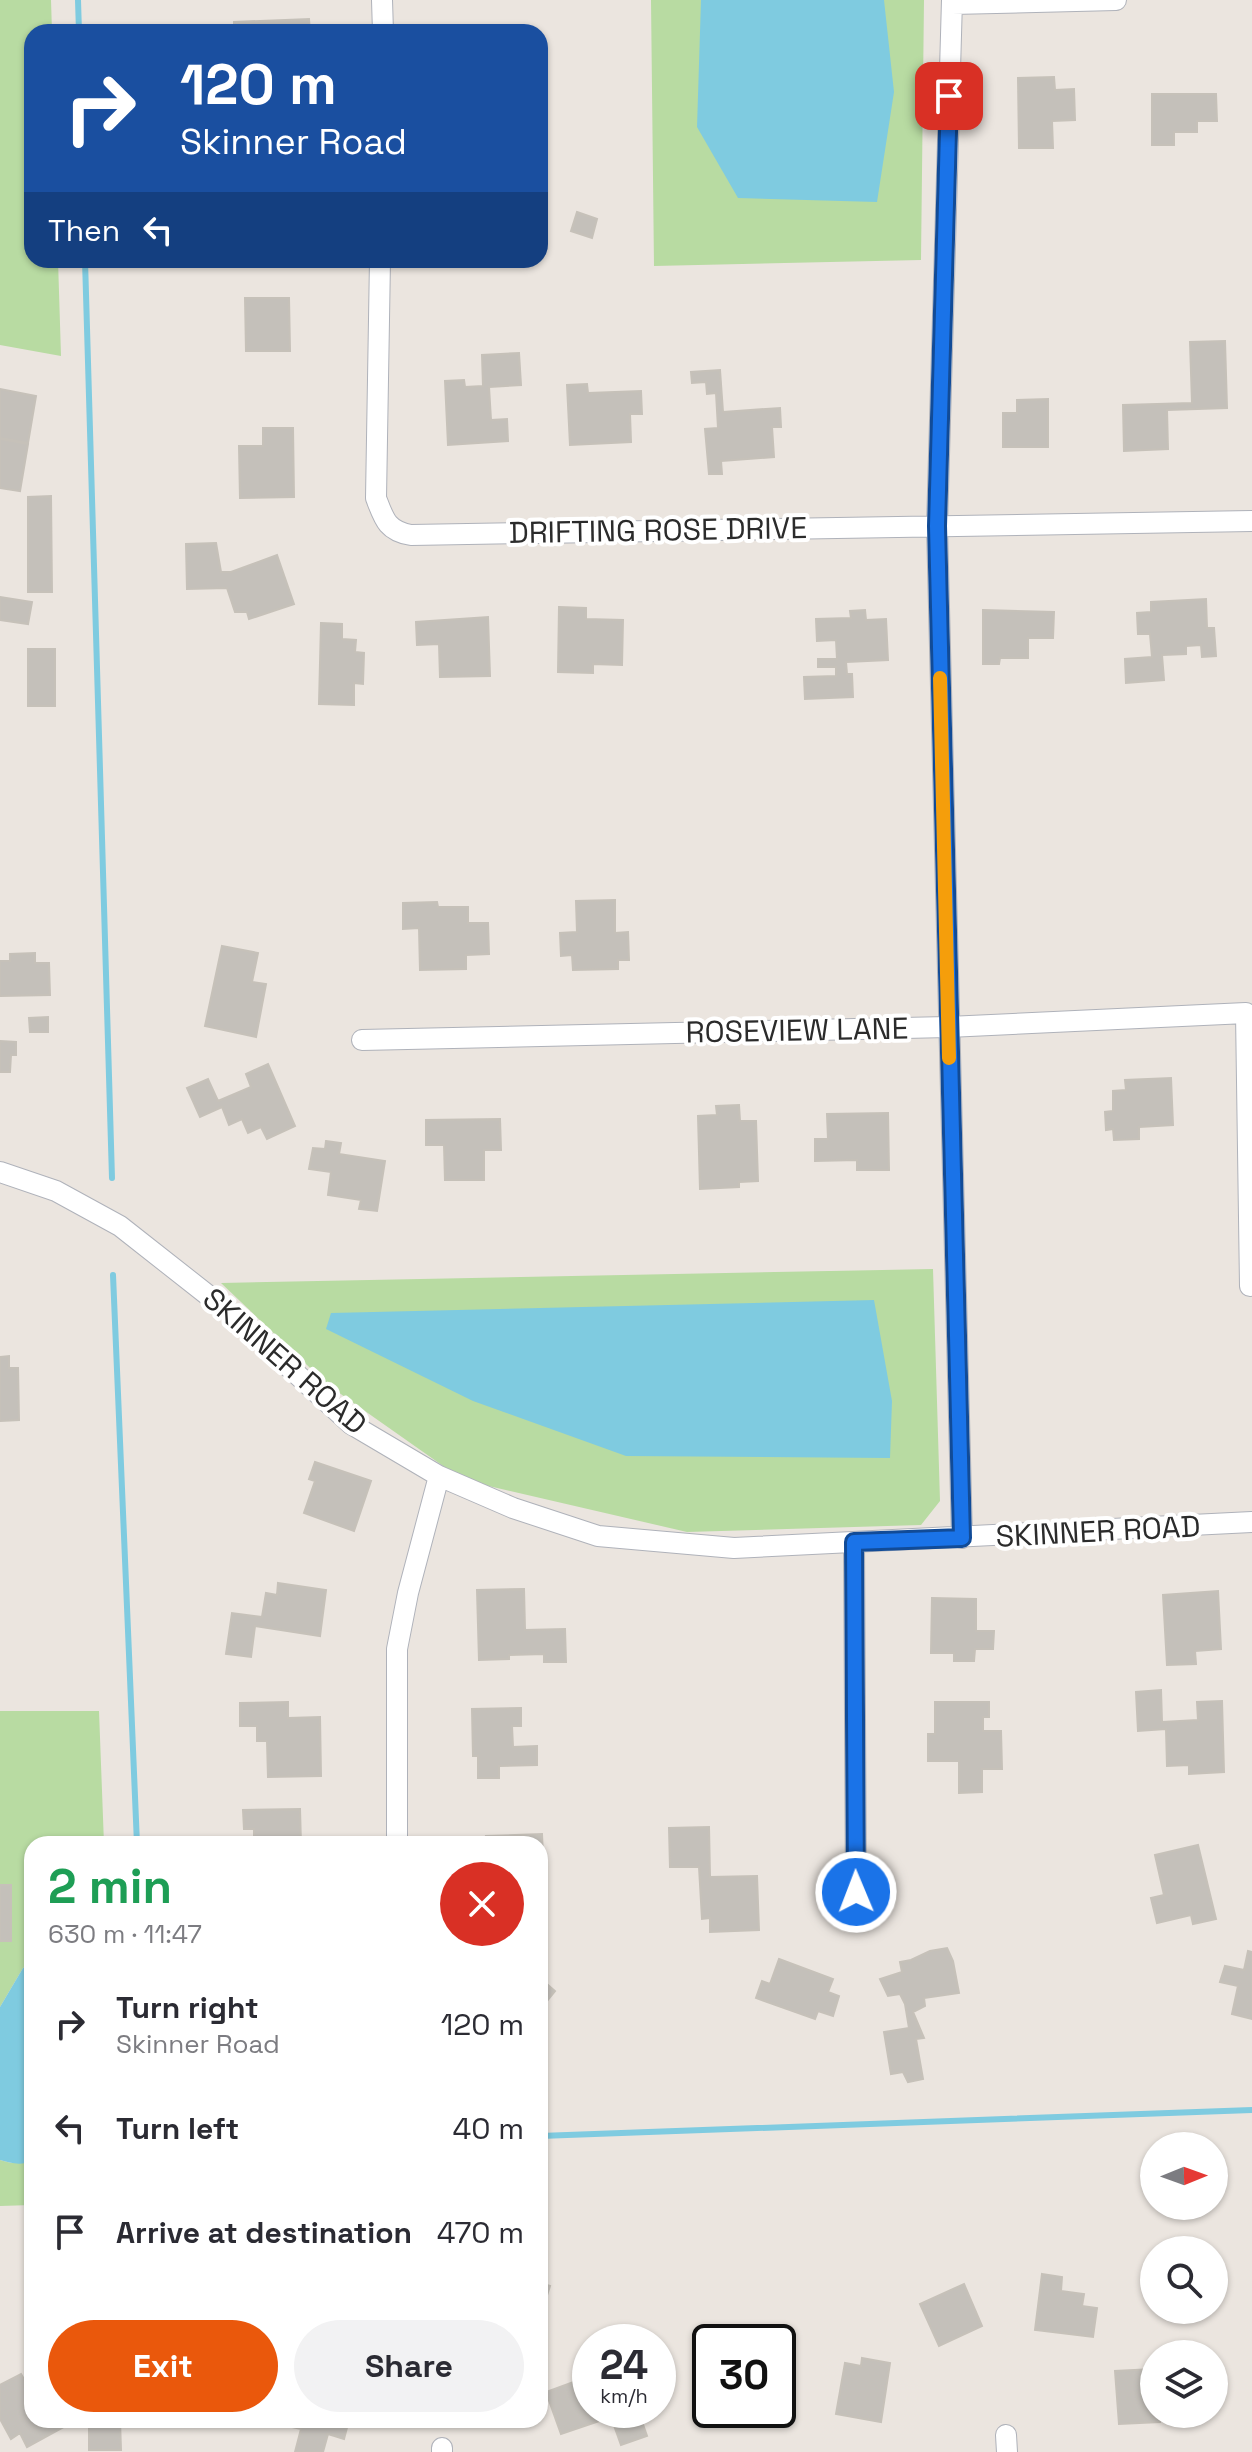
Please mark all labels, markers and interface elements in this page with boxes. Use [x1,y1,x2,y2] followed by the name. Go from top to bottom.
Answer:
[180,49,337,120] text: 120 m
[48,56,152,160] icon: right
[915,62,983,130] pin
[927,74,971,118] icon: arrive
[180,119,407,165] text: Skinner Road
[136,208,180,252] icon: left
[48,211,120,250] text: Then
[509,508,807,552] street label: DRIFTING ROSE DRIVE
[685,1009,909,1051] street label: ROSEVIEW LANE
[195,1279,375,1443] street label: SKINNER ROAD
[995,1506,1201,1556] street label: SKINNER ROAD
[814,1850,898,1934] position arrow
[48,1856,172,1917] text: 2 min
[440,1862,524,1946] button: close
[48,1917,202,1951] text: 630 m · 11:47
[116,1988,259,2027] text: Turn right
[48,2002,92,2046] icon: right
[441,2005,524,2044] text: 120 m
[116,2027,280,2061] text: Skinner Road
[48,2106,92,2150] icon: left
[116,2109,239,2148] text: Turn left
[453,2109,524,2148] text: 40 m
[1140,2132,1228,2220] north arrow
[1140,2132,1228,2428] map controls
[48,2210,92,2254] icon: arrive
[116,2213,412,2252] text: Arrive at destination
[437,2213,524,2252] text: 470 m
[1140,2236,1228,2324] button: search
[48,2320,278,2412] button: Exit
[294,2320,524,2412] button: Share
[692,2324,796,2428] speed limit sign: 30
[600,2340,648,2391] text: 24
[1140,2340,1228,2428] button: layers
[600,2383,648,2409] text: km/h

